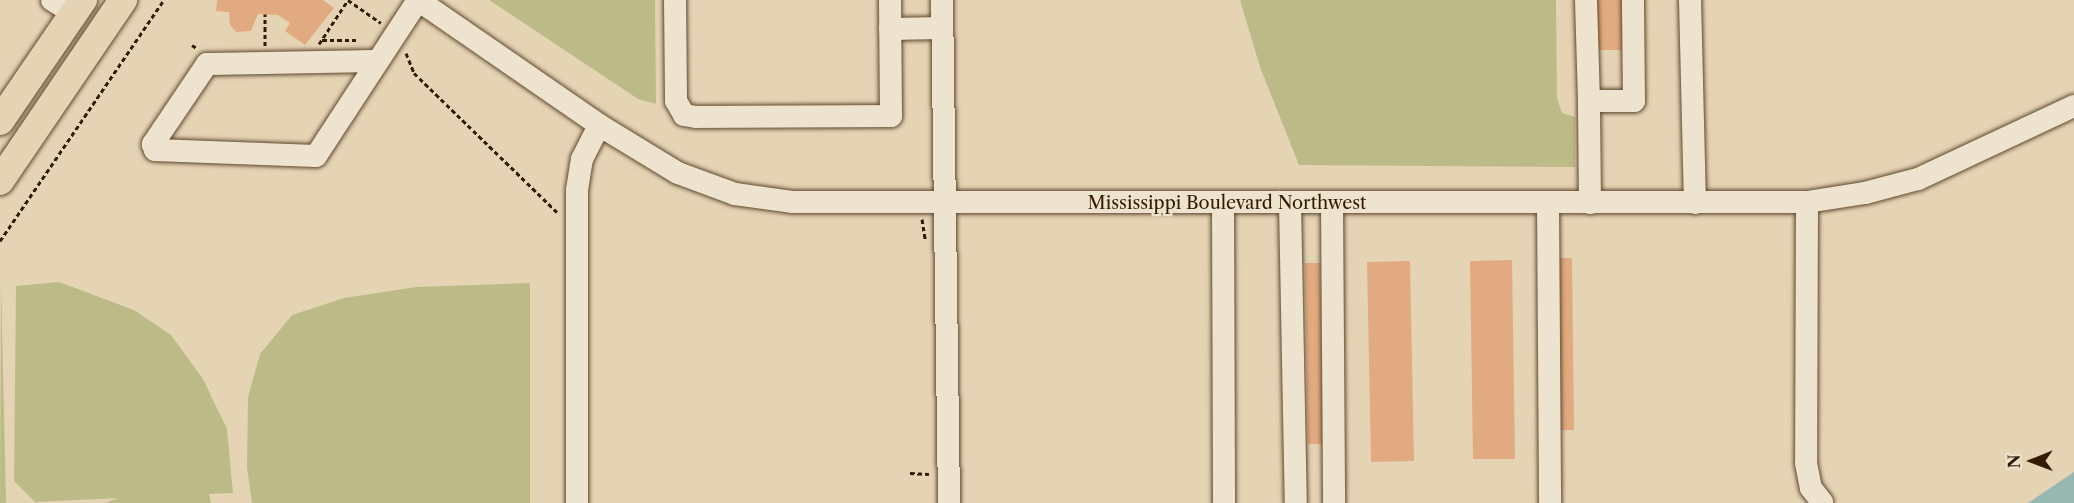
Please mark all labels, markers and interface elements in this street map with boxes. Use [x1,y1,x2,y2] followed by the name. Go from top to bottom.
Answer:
[1088,192,1366,214] street label: Mississippi Boulevard Northwest
[2002,431,2062,491] north arrow
[2004,454,2024,468] text: N

